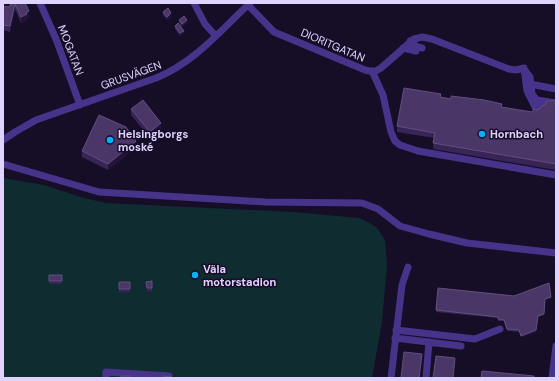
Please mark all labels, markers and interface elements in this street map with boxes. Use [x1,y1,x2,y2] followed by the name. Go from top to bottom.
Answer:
[55,23,87,77] street label: MOGATAN
[299,25,367,65] street label: DIORITGATAN
[99,58,163,92] street label: GRUSVÄGEN
[118,127,188,154] place label: Helsingborgs moské
[490,127,543,141] place label: Hornbach
[477,129,487,139] marker: Hornbach
[105,135,115,145] marker: Helsingborgs moské
[203,262,276,289] place label: Väla motorstadion
[190,270,200,280] marker: Väla motorstadion

